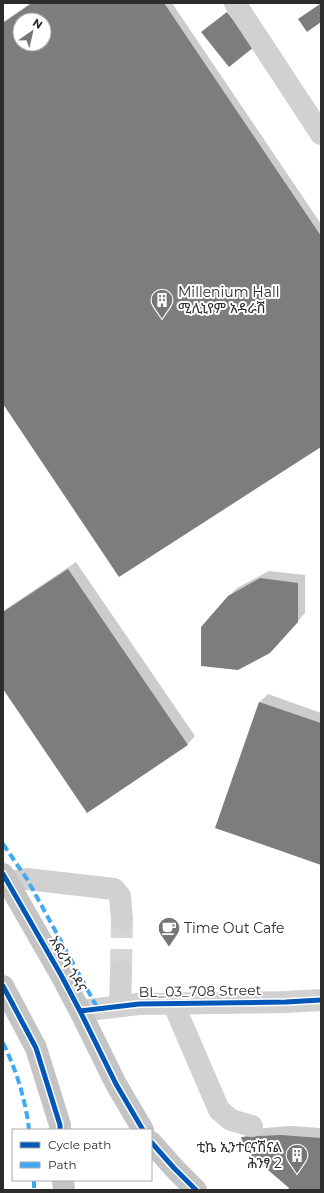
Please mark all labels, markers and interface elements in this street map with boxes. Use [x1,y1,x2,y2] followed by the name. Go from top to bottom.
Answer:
[12,12,52,52] north arrow
[30,15,45,32] text: N
[178,283,279,317] place label: Millenium Hall ሚሊኒየም አዳራሽ
[149,287,175,320] building icon: Millenium Hall ሚሊኒየም አዳራሽ
[156,915,182,948] cafe icon: Time Out Cafe
[184,919,284,937] place label: Time Out Cafe
[45,933,91,995] street label: አፍሪካ ጎዳና
[139,981,262,1001] street label: BL_03_708 Street
[12,1129,152,1181] legend
[48,1137,111,1152] text: Cycle path
[197,1138,283,1172] place label: ቲኬ ኢንተርናሽናል ሕንፃ 2
[284,1142,310,1175] building icon: ቲኬ ኢንተርናሽናል ሕንፃ 2
[48,1157,77,1172] text: Path

